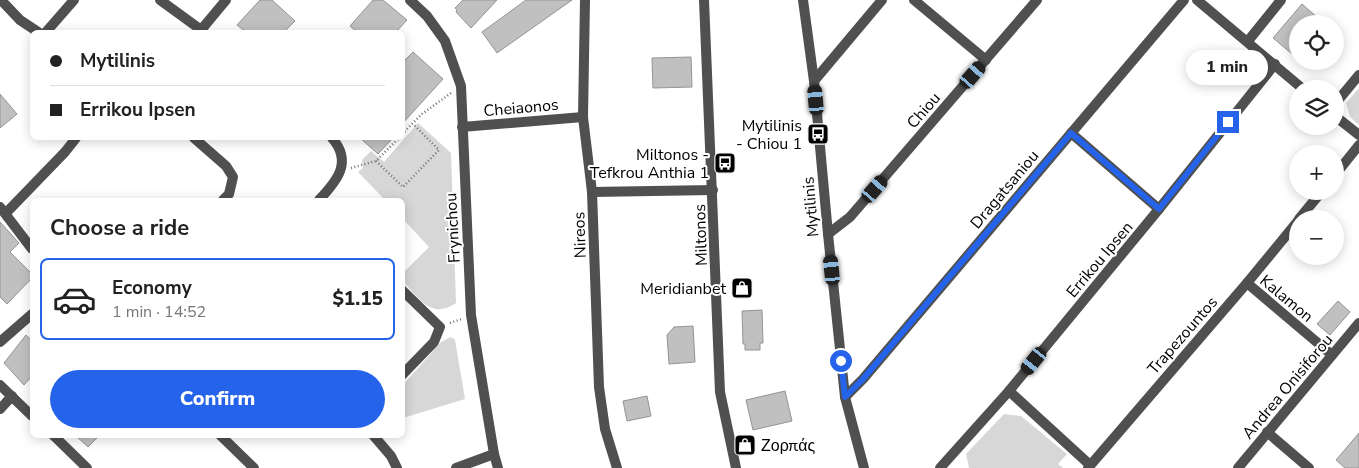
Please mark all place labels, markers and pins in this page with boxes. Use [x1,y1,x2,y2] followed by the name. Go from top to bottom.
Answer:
[736,115,802,155] place label: Mytilinis - Chiou 1
[806,122,830,146] bus stop icon: Mytilinis - Chiou 1
[590,144,709,184] place label: Miltonos - Tefkrou Anthia 1
[713,151,737,175] bus stop icon: Miltonos - Tefkrou Anthia 1
[730,276,754,300] shop icon: Meridianbet
[640,278,726,300] place label: Meridianbet
[733,433,757,457] shop icon: Ζορπάς
[761,435,815,457] place label: Ζορπάς

